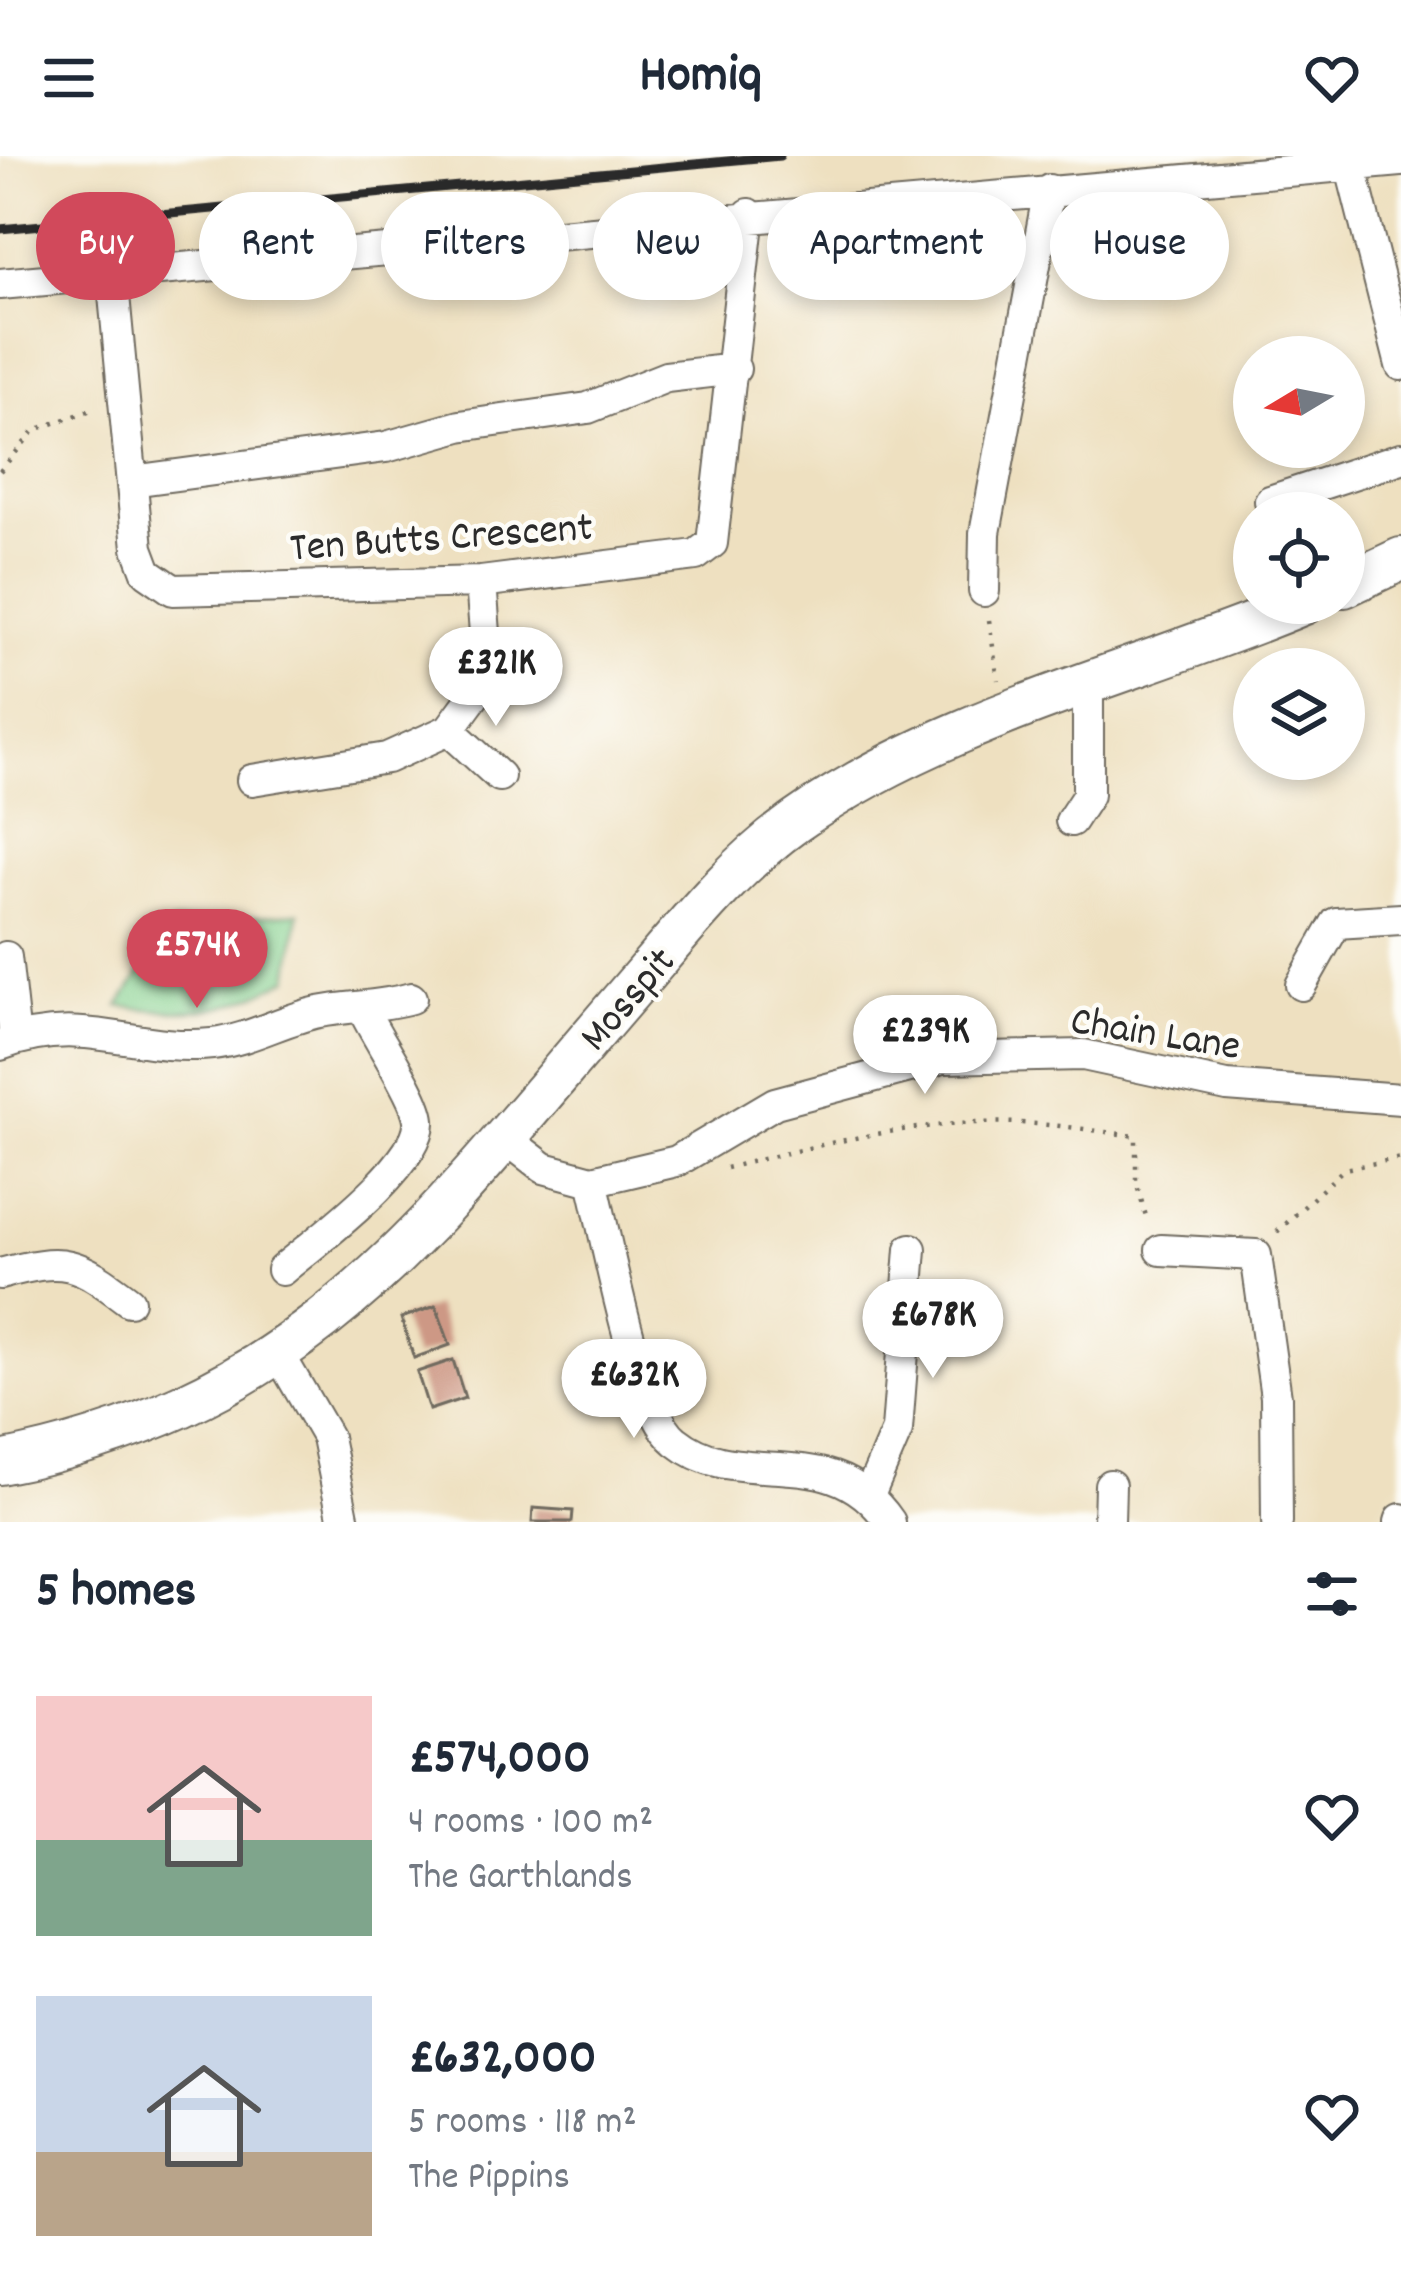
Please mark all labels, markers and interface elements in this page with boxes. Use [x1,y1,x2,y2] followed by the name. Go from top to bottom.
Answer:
[639,40,762,117] text: Homiq
[36,45,102,111] icon: menu
[1299,45,1365,111] icon: heart
[36,192,175,300] chip: Buy
[199,192,357,300] chip: Rent
[381,192,569,300] chip: Filters
[593,192,743,300] chip: New
[767,192,1026,300] chip: Apartment
[1050,192,1229,300] chip: House
[1233,336,1365,468] north arrow
[1233,336,1365,780] map controls
[1233,492,1365,624] button: locate
[288,500,595,581] street label: Ten Butts Crescent
[412,627,580,729] pin: £321K
[456,638,536,693] text: £321K
[1233,648,1365,780] button: layers
[113,909,281,1011] pin: £574K
[154,920,240,975] text: £574K
[568,936,693,1067] street label: Mosspit
[1066,994,1244,1080] street label: Chain Lane
[841,995,1009,1097] pin: £239K
[880,1006,970,1061] text: £239K
[849,1279,1017,1381] pin: £678K
[889,1290,977,1345] text: £678K
[550,1339,718,1441] pin: £632K
[589,1350,680,1405] text: £632K
[36,1558,196,1630] text: 5 homes
[1299,1561,1365,1627] icon: filters
[408,1725,591,1797] text: £574,000
[132,1744,276,1888] icon: home
[1299,1783,1365,1849] icon: heart
[408,1797,653,1852] text: 4 rooms · 100 m²
[408,1852,633,1907] text: The Garthlands
[408,2025,597,2097] text: £632,000
[132,2044,276,2188] icon: home
[1299,2083,1365,2149] icon: heart
[408,2097,637,2152] text: 5 rooms · 118 m²
[408,2152,570,2207] text: The Pippins

